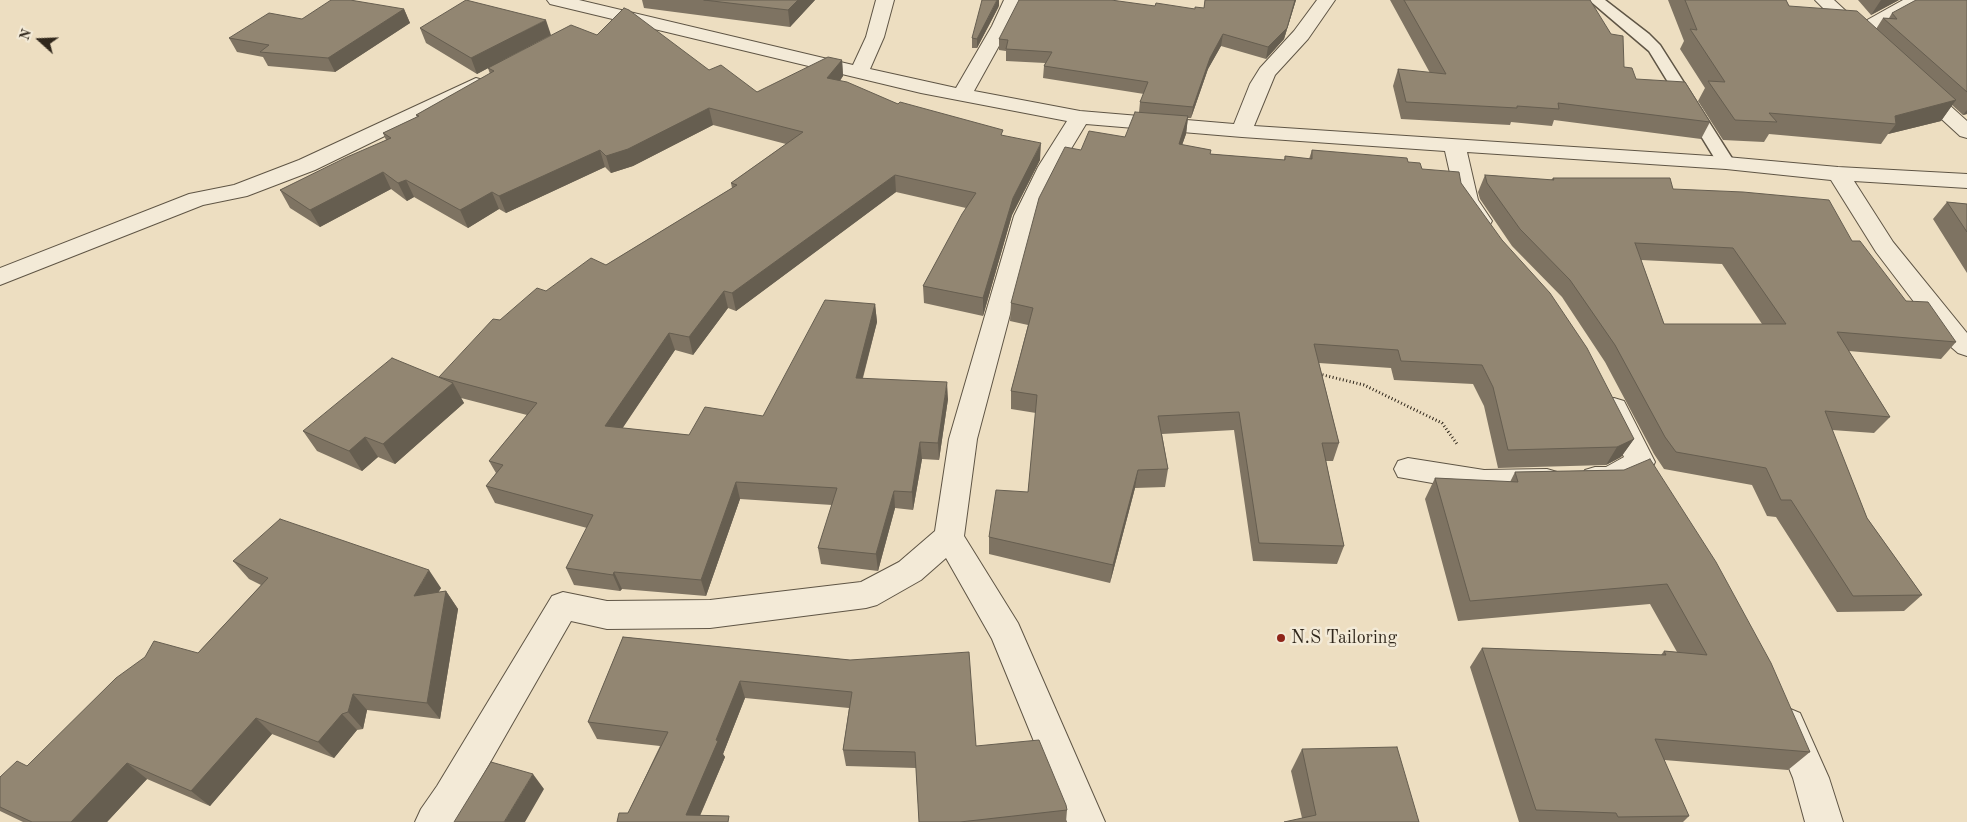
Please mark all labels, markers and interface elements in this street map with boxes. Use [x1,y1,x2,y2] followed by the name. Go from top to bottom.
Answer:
[15,15,65,65] north arrow
[17,27,34,42] text: N
[1291,627,1397,649] place label: N.S Tailoring
[1275,632,1287,644] marker: N.S Tailoring

